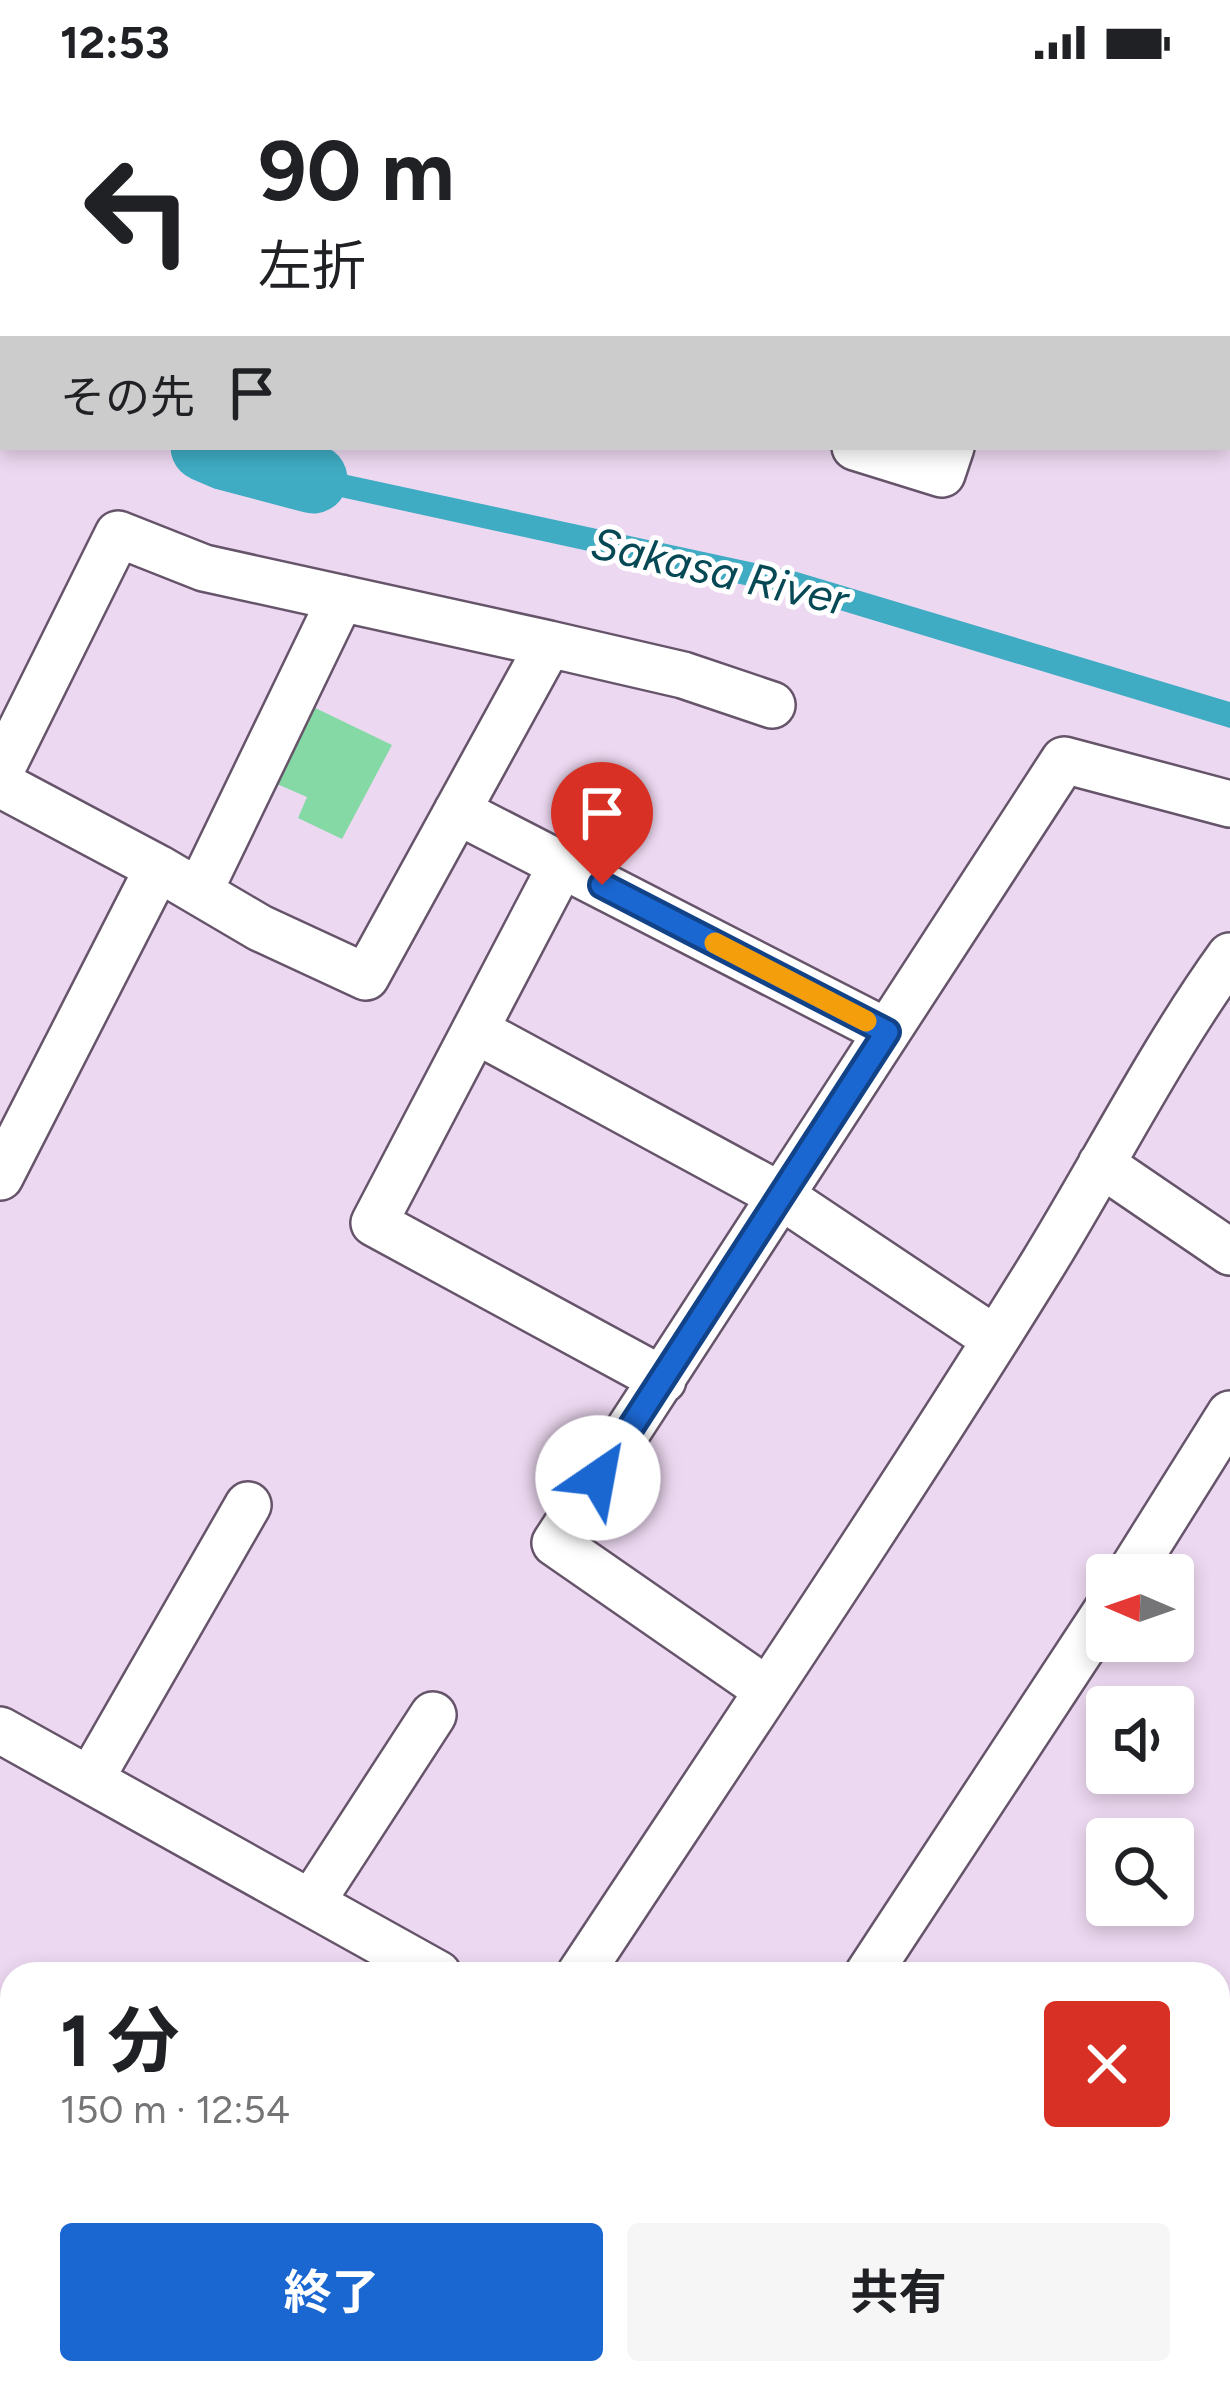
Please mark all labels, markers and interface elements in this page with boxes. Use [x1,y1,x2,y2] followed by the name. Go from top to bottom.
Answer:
[60,15,170,69] text: 12:53
[258,120,454,221] text: 90 m
[60,132,216,288] icon: left
[258,234,366,299] text: 左折
[219,360,285,426] icon: arrive
[60,370,195,424] text: その先
[586,515,855,627] water label: Sakasa River
[551,762,653,885] pin
[569,780,635,846] icon: arrive
[535,1415,661,1541] position arrow
[1086,1554,1194,1662] north arrow
[1086,1554,1194,1926] map controls
[1086,1686,1194,1794] button: sound
[1086,1818,1194,1926] button: search
[60,1998,180,2084] text: 1 分
[1044,2001,1170,2127] button: close
[60,2086,290,2133] text: 150 m · 12:54
[60,2223,603,2361] button: 終了
[627,2223,1170,2361] button: 共有

